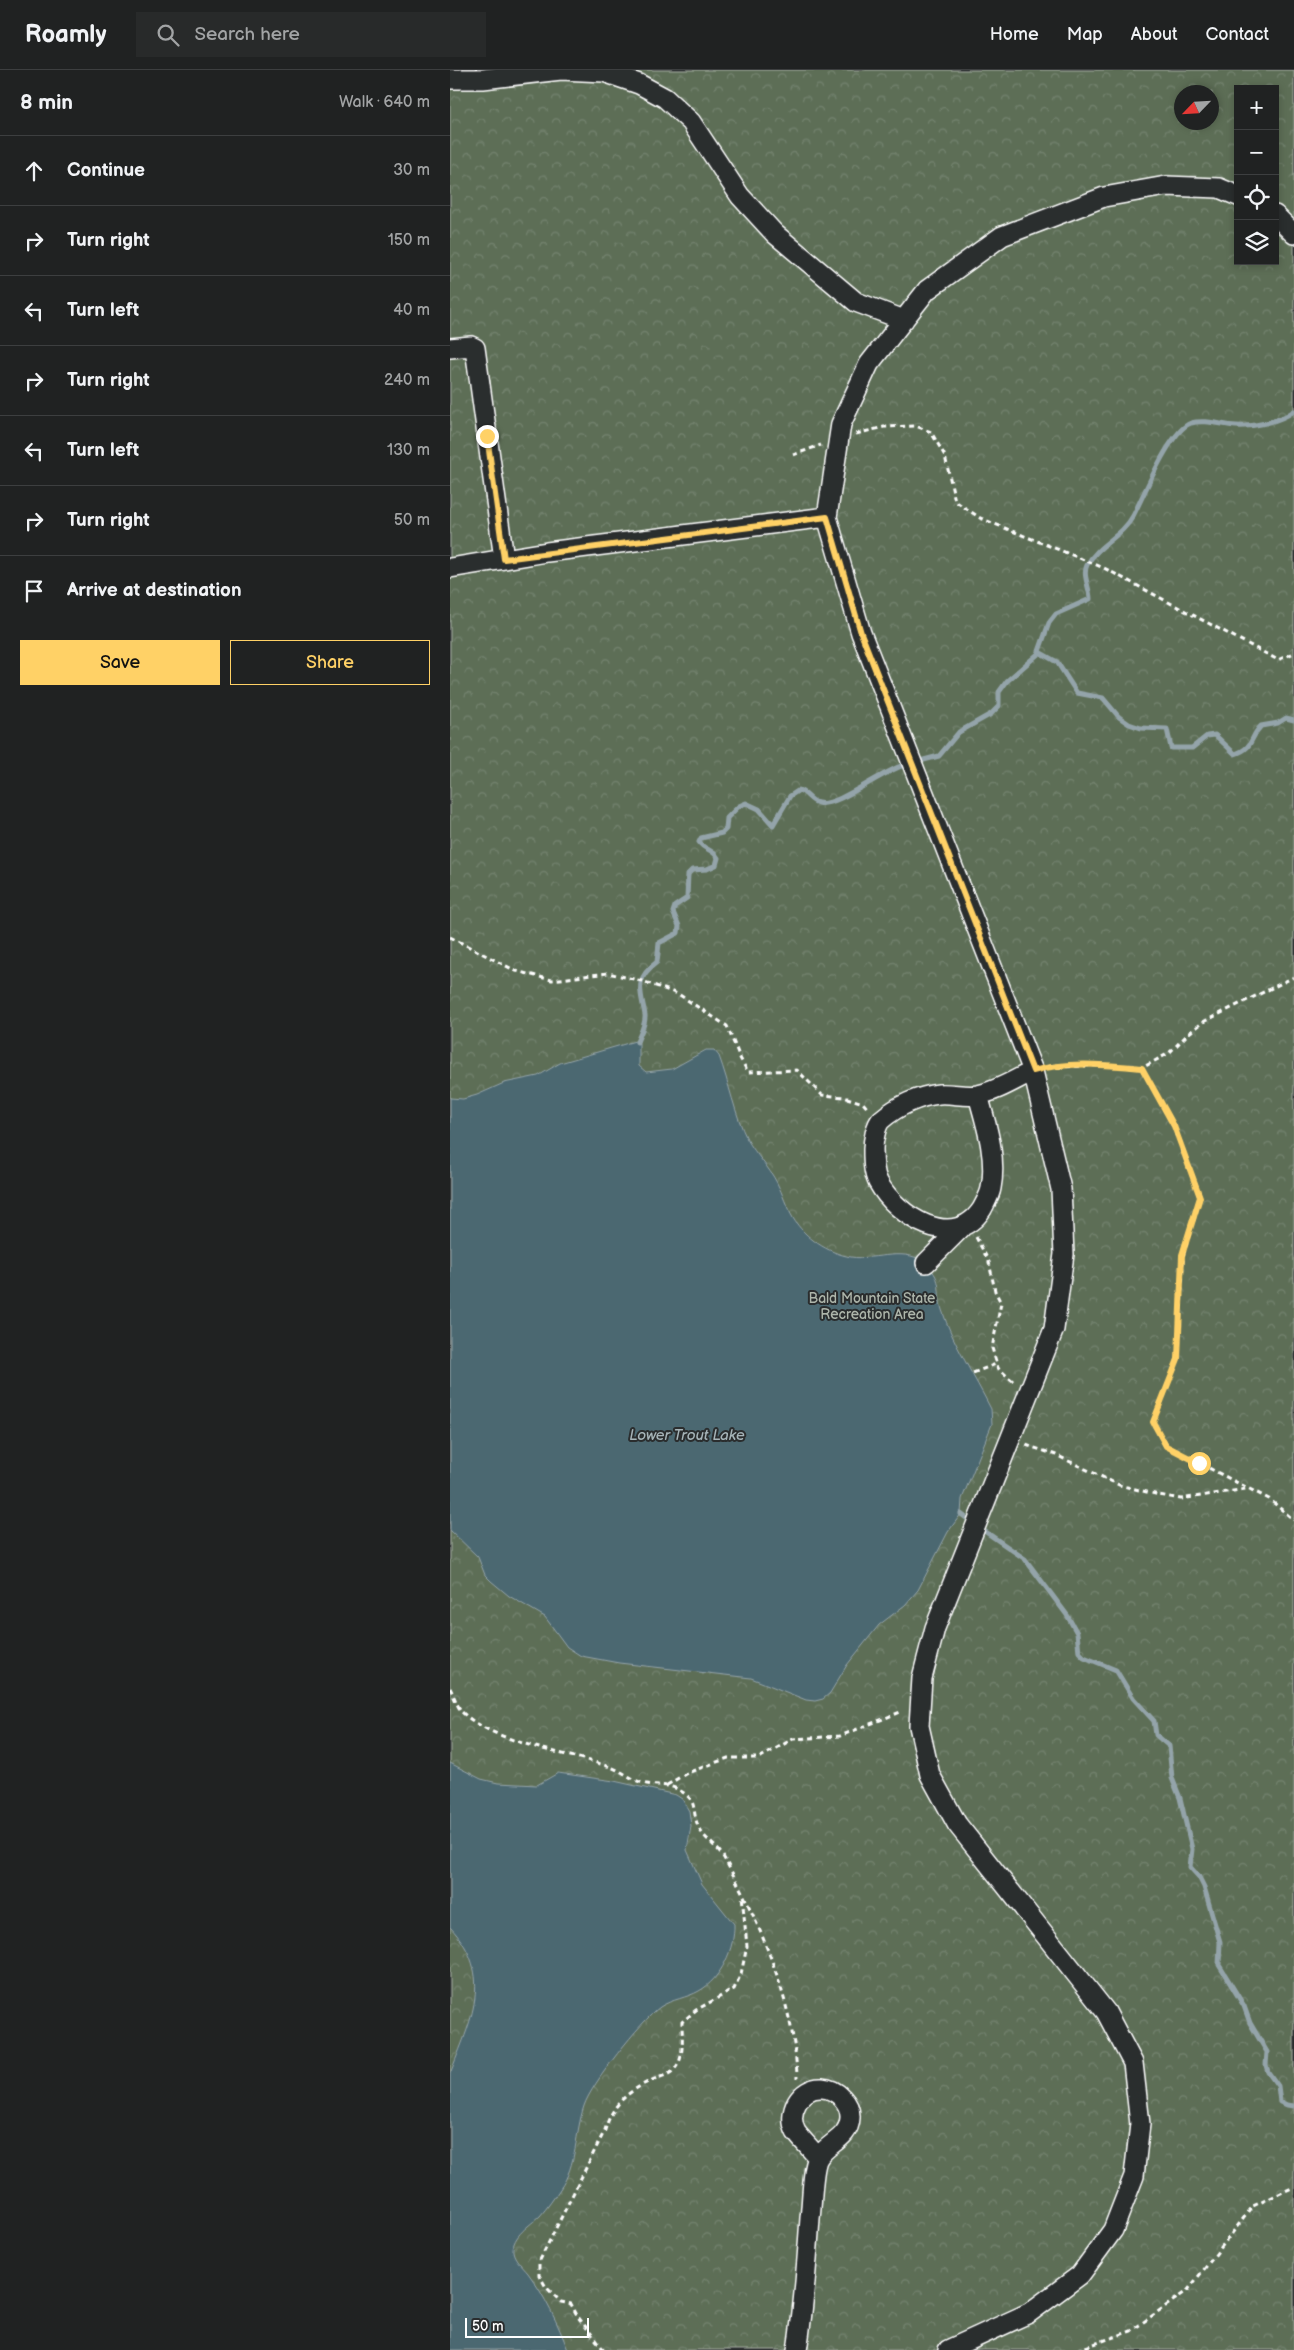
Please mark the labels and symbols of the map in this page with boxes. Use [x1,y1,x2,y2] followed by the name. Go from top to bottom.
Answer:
[1174,85,1219,130] north arrow
[476,425,499,448] route end
[809,1290,935,1323] park label: Bald Mountain State Recreation Area
[629,1426,745,1445] water label: Lower Trout Lake
[1188,1452,1211,1475] route start
[465,2315,589,2338] scale bar

